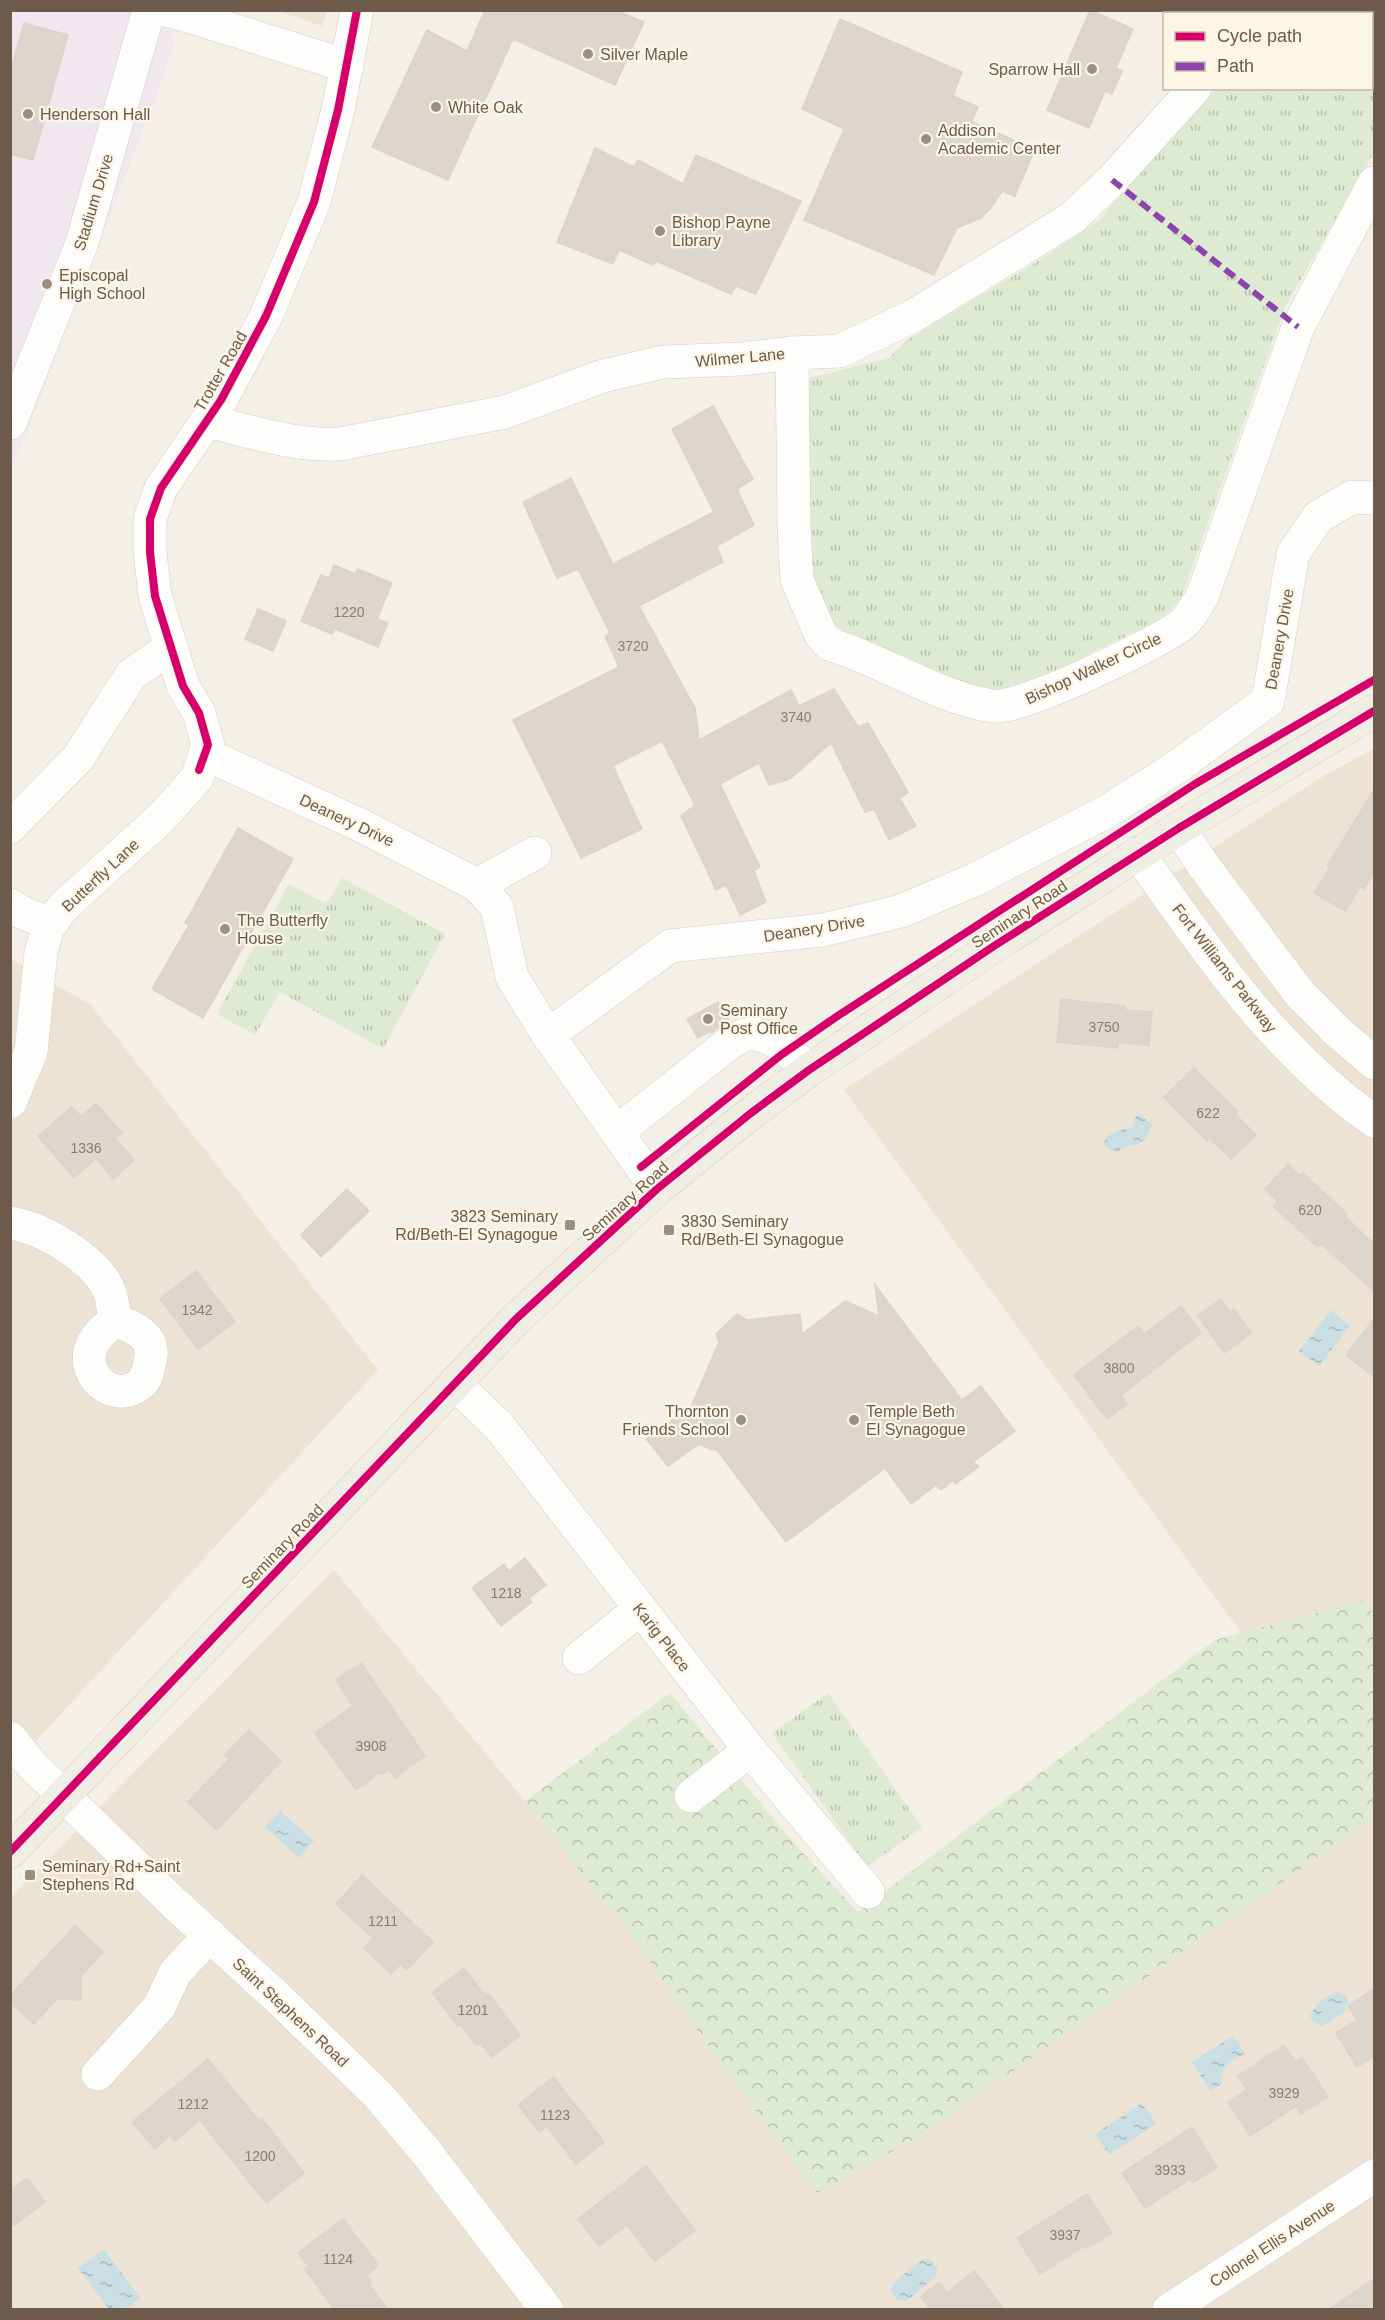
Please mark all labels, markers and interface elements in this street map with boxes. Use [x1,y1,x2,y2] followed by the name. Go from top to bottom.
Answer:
[1163,12,1373,90] legend
[1217,26,1302,46] text: Cycle path
[600,46,688,63] place label: Silver Maple
[581,47,595,61] marker: Silver Maple
[1217,56,1254,76] text: Path
[988,61,1080,78] place label: Sparrow Hall
[1085,62,1099,76] marker: Sparrow Hall
[448,99,524,116] place label: White Oak
[429,100,443,114] marker: White Oak
[40,106,150,123] place label: Henderson Hall
[21,107,35,121] marker: Henderson Hall
[938,122,1061,157] place label: Addison Academic Center
[919,132,933,146] marker: Addison Academic Center
[71,152,116,253] street label: Stadium Drive
[672,214,771,249] place label: Bishop Payne Library
[653,224,667,238] marker: Bishop Payne Library
[59,267,145,302] place label: Episcopal High School
[40,277,54,291] marker: Episcopal High School
[191,328,250,414] street label: Trotter Road
[695,345,786,370] street label: Wilmer Lane
[1262,587,1297,691] street label: Deanery Drive
[333,604,365,620] house number: 1220
[1023,629,1164,707] street label: Bishop Walker Circle
[617,638,649,654] house number: 3720
[780,709,812,725] house number: 3740
[297,791,397,850] street label: Deanery Drive
[58,835,142,915] street label: Butterfly Lane
[968,877,1070,952] street label: Seminary Road
[1169,901,1280,1036] street label: Fort Williams Parkway
[237,912,328,947] place label: The Butterfly House
[762,912,866,945] street label: Deanery Drive
[218,922,232,936] marker: The Butterfly House
[720,1002,798,1037] place label: Seminary Post Office
[701,1012,715,1026] marker: Seminary Post Office
[1088,1019,1120,1035] house number: 3750
[1196,1105,1220,1121] house number: 622
[70,1140,102,1156] house number: 1336
[579,1158,672,1245] street label: Seminary Road
[1298,1202,1322,1218] house number: 620
[395,1208,558,1243] place label: 3823 Seminary Rd/Beth-El Synagogue
[681,1213,844,1248] place label: 3830 Seminary Rd/Beth-El Synagogue
[563,1218,577,1232] marker: 3823 Seminary Rd/Beth-El Synagogue
[662,1223,676,1237] marker: 3830 Seminary Rd/Beth-El Synagogue
[181,1302,213,1318] house number: 1342
[1103,1360,1135,1376] house number: 3800
[622,1403,729,1438] place label: Thornton Friends School
[866,1403,966,1438] place label: Temple Beth El Synagogue
[734,1413,748,1427] marker: Thornton Friends School
[847,1413,861,1427] marker: Temple Beth El Synagogue
[238,1501,327,1592] street label: Seminary Road
[490,1585,522,1601] house number: 1218
[630,1600,694,1675] street label: Karig Place
[355,1738,387,1754] house number: 3908
[42,1858,181,1893] place label: Seminary Rd+Saint Stephens Rd
[23,1868,37,1882] marker: Seminary Rd+Saint Stephens Rd
[368,1913,398,1929] house number: 1211
[230,1955,352,2070] street label: Saint Stephens Road
[457,2002,489,2018] house number: 1201
[1268,2085,1300,2101] house number: 3929
[177,2096,209,2112] house number: 1212
[540,2107,570,2123] house number: 1123
[244,2148,276,2164] house number: 1200
[1154,2162,1186,2178] house number: 3933
[1207,2197,1338,2290] street label: Colonel Ellis Avenue
[1049,2227,1081,2243] house number: 3937
[323,2251,353,2267] house number: 1124

